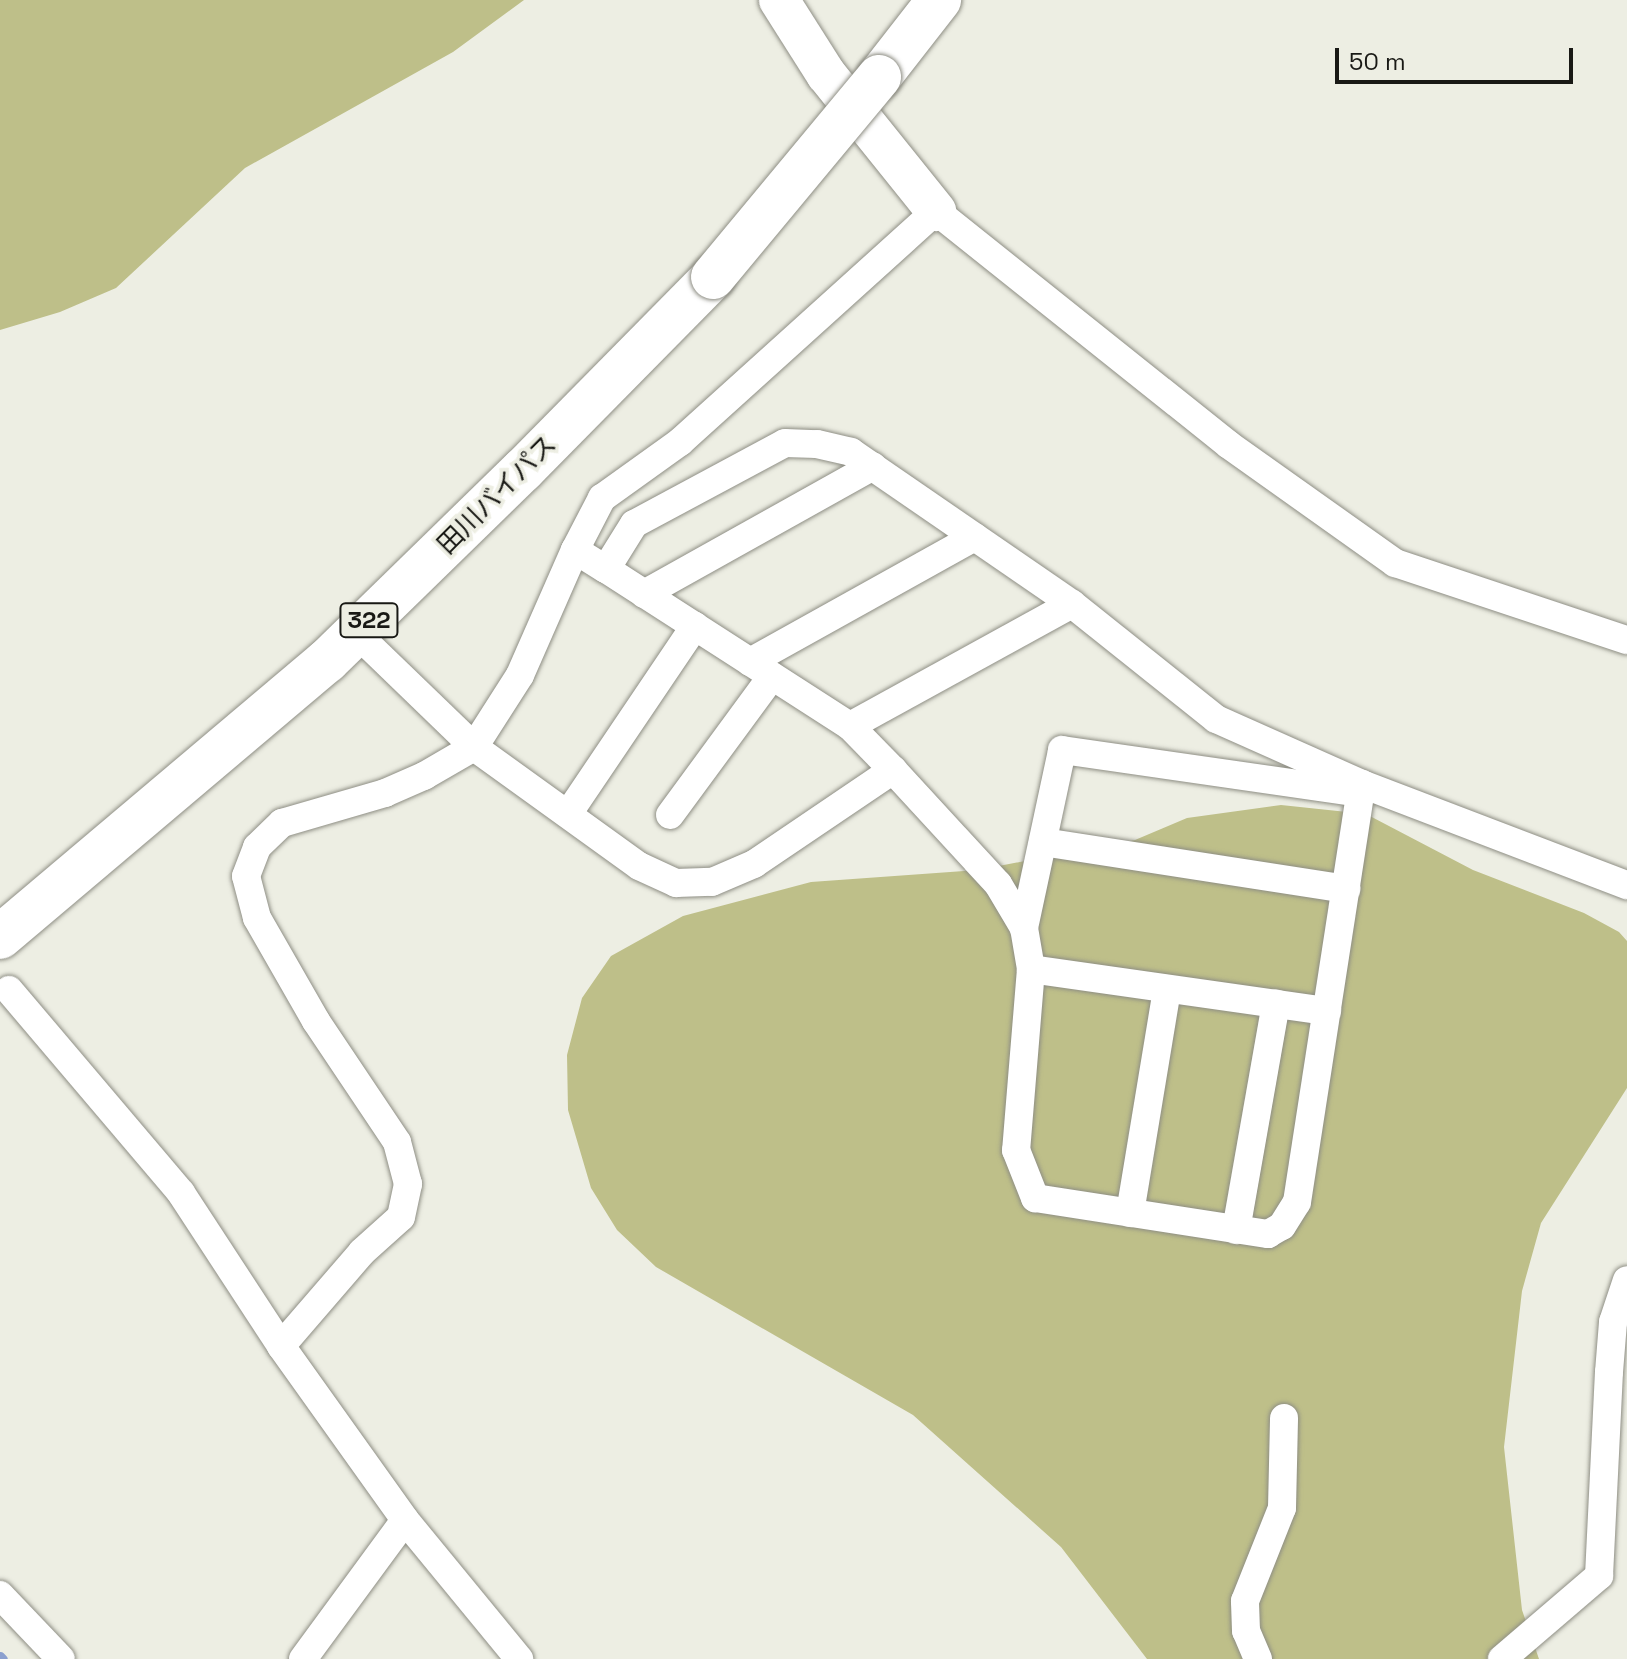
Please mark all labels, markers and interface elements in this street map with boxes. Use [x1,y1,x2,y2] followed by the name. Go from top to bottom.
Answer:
[1339,32,1577,82] scale bar
[1349,46,1406,77] text: 50 m
[431,429,563,561] street label: 田川バイパス
[339,600,399,640] road number: 322

